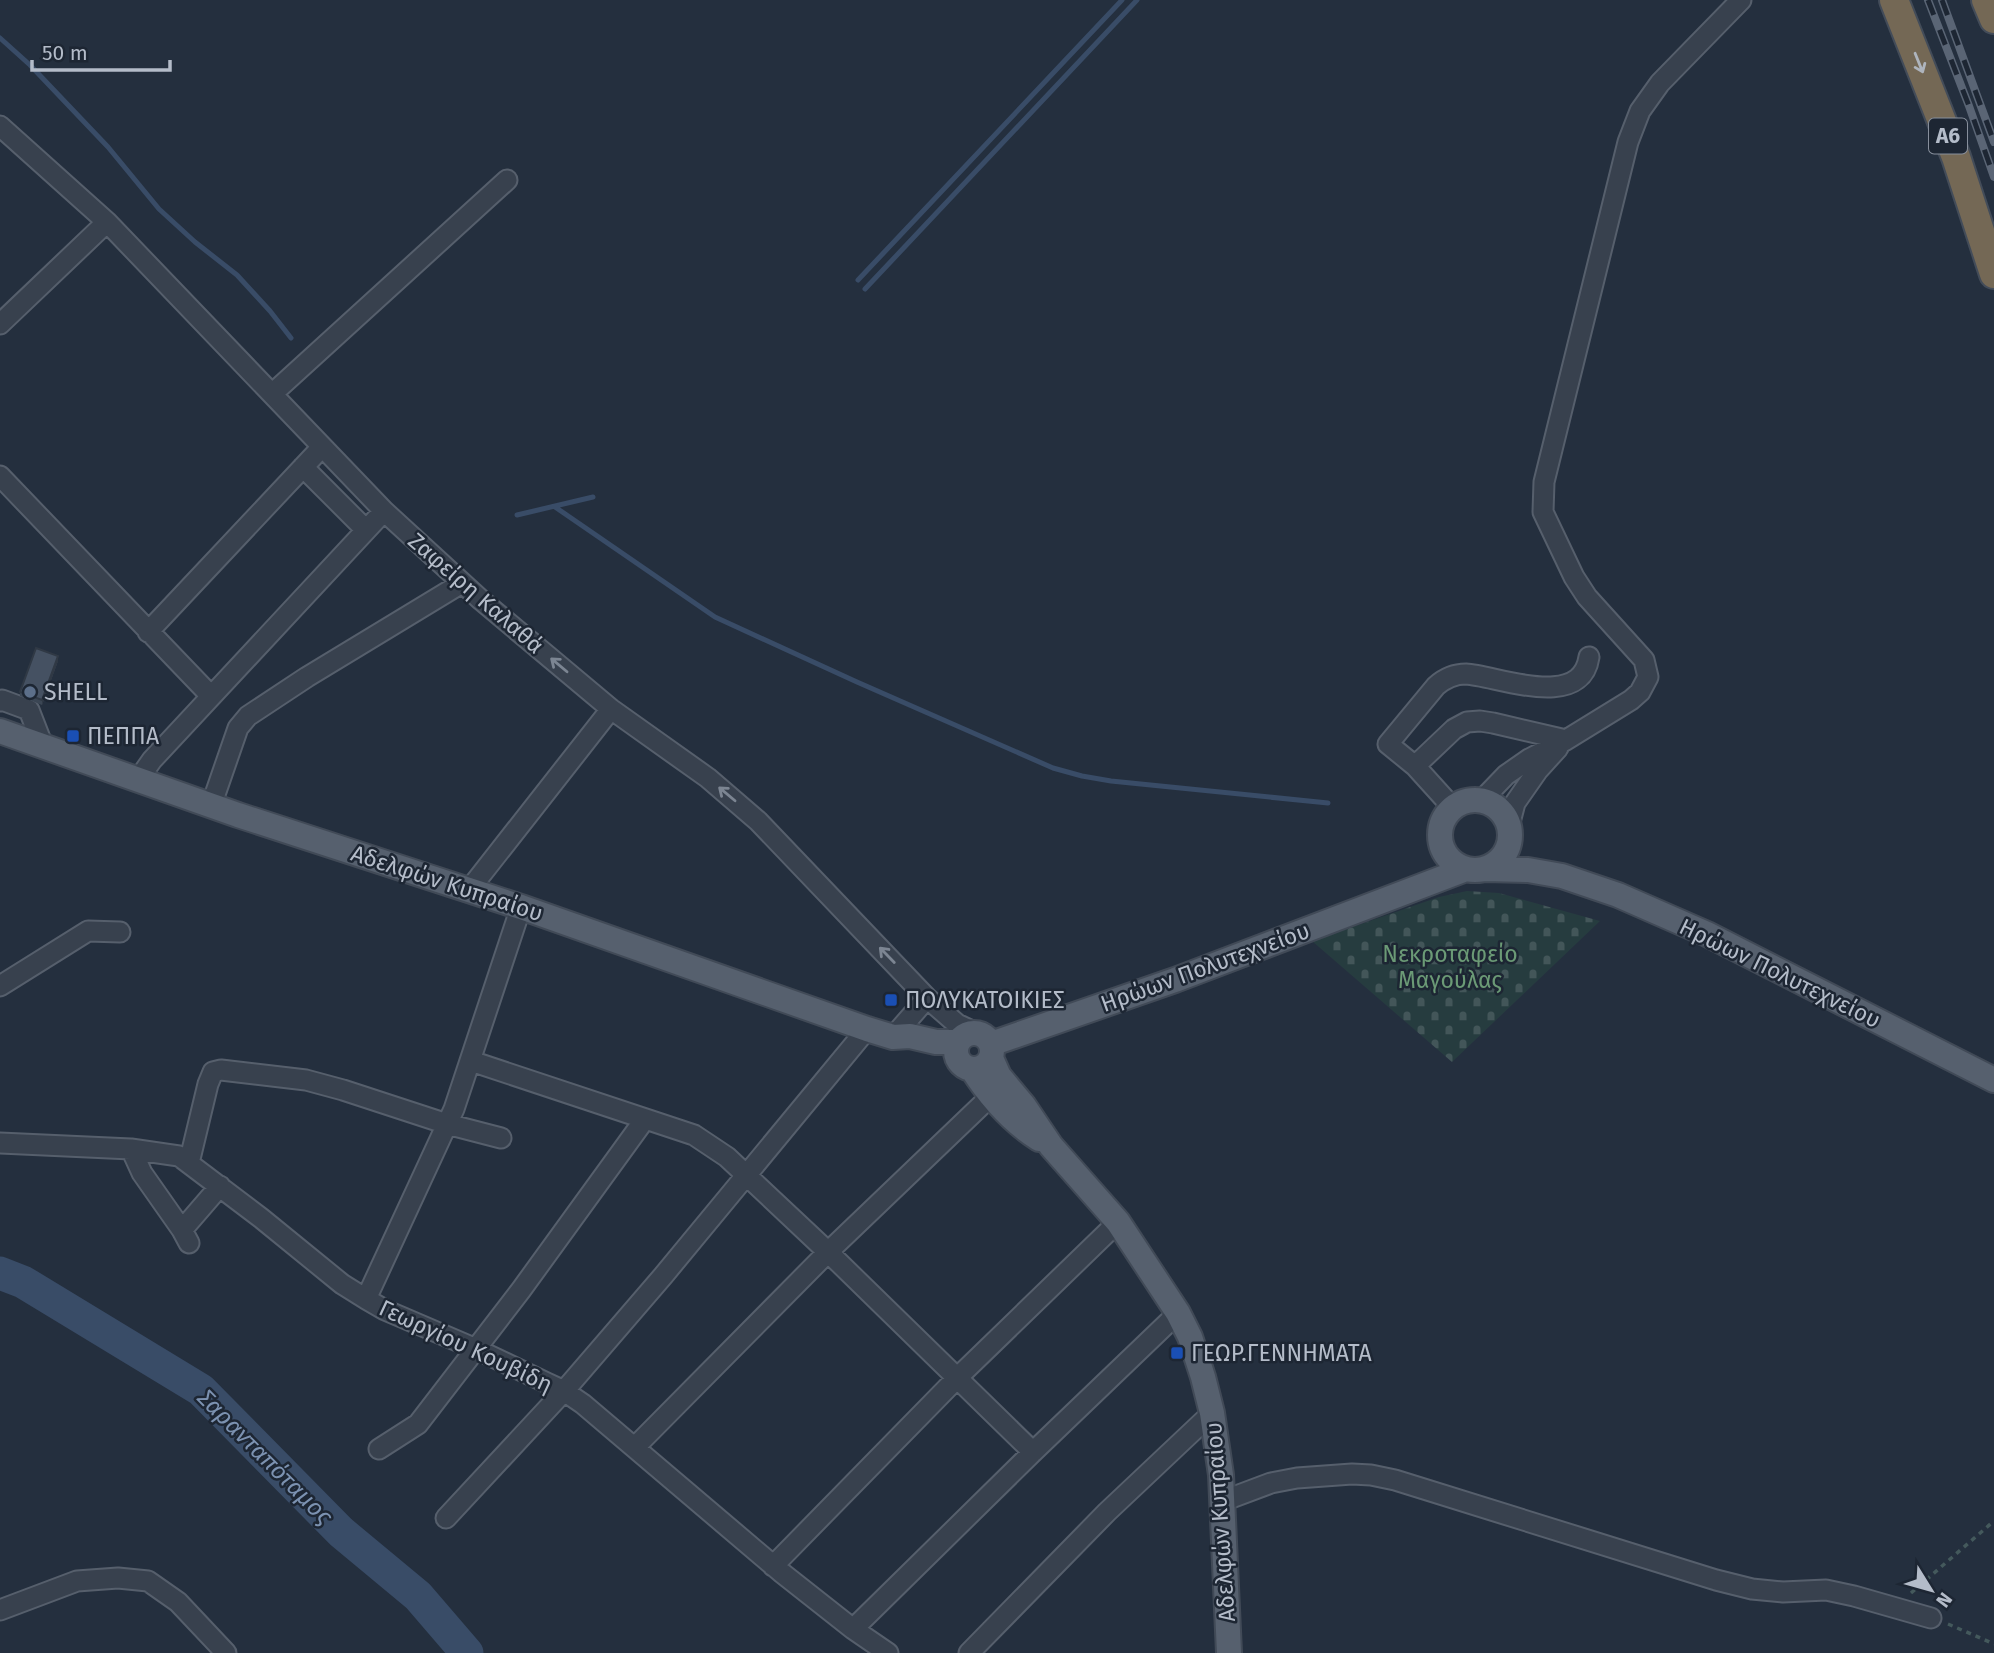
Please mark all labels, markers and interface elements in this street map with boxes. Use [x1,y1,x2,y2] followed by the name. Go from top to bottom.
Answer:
[32,28,170,72] scale bar
[42,40,88,66] text: 50 m
[1914,52,1927,74] one-way arrow
[1929,118,1967,154] road number: Α6
[403,527,549,659] street label: Ζαφείρη Καλαθά
[550,657,568,673] one-way arrow
[44,678,107,706] place label: SHELL
[22,684,38,700] marker: SHELL
[87,722,160,750] place label: ΠΕΠΠΑ
[65,728,81,744] marker: ΠΕΠΠΑ
[718,786,736,802] one-way arrow
[348,839,546,927] street label: Αδελφών Κυπραίου
[1675,912,1885,1034] street label: Ηρώων Πολυτεχνείου
[1097,916,1313,1018] street label: Ηρώων Πολυτεχνείου
[1382,940,1518,994] park label: Νεκροταφείο Μαγούλας
[878,947,895,964] one-way arrow
[905,986,1064,1014] place label: ΠΟΛΥΚΑΤΟΙΚΙΕΣ
[883,992,899,1008] marker: ΠΟΛΥΚΑΤΟΙΚΙΕΣ
[375,1294,557,1398] street label: Γεωργίου Κουβίδη
[1191,1339,1373,1367] place label: ΓΕΩΡ.ΓΕΝΝΗΜΑΤΑ
[1169,1345,1185,1361] marker: ΓΕΩΡ.ΓΕΝΝΗΜΑΤΑ
[192,1384,339,1531] water label: Σαρανταπόταμος
[1199,1421,1241,1623] street label: Αδελφών Κυπραίου
[1896,1555,1966,1625] north arrow
[1931,1588,1957,1612] text: N

